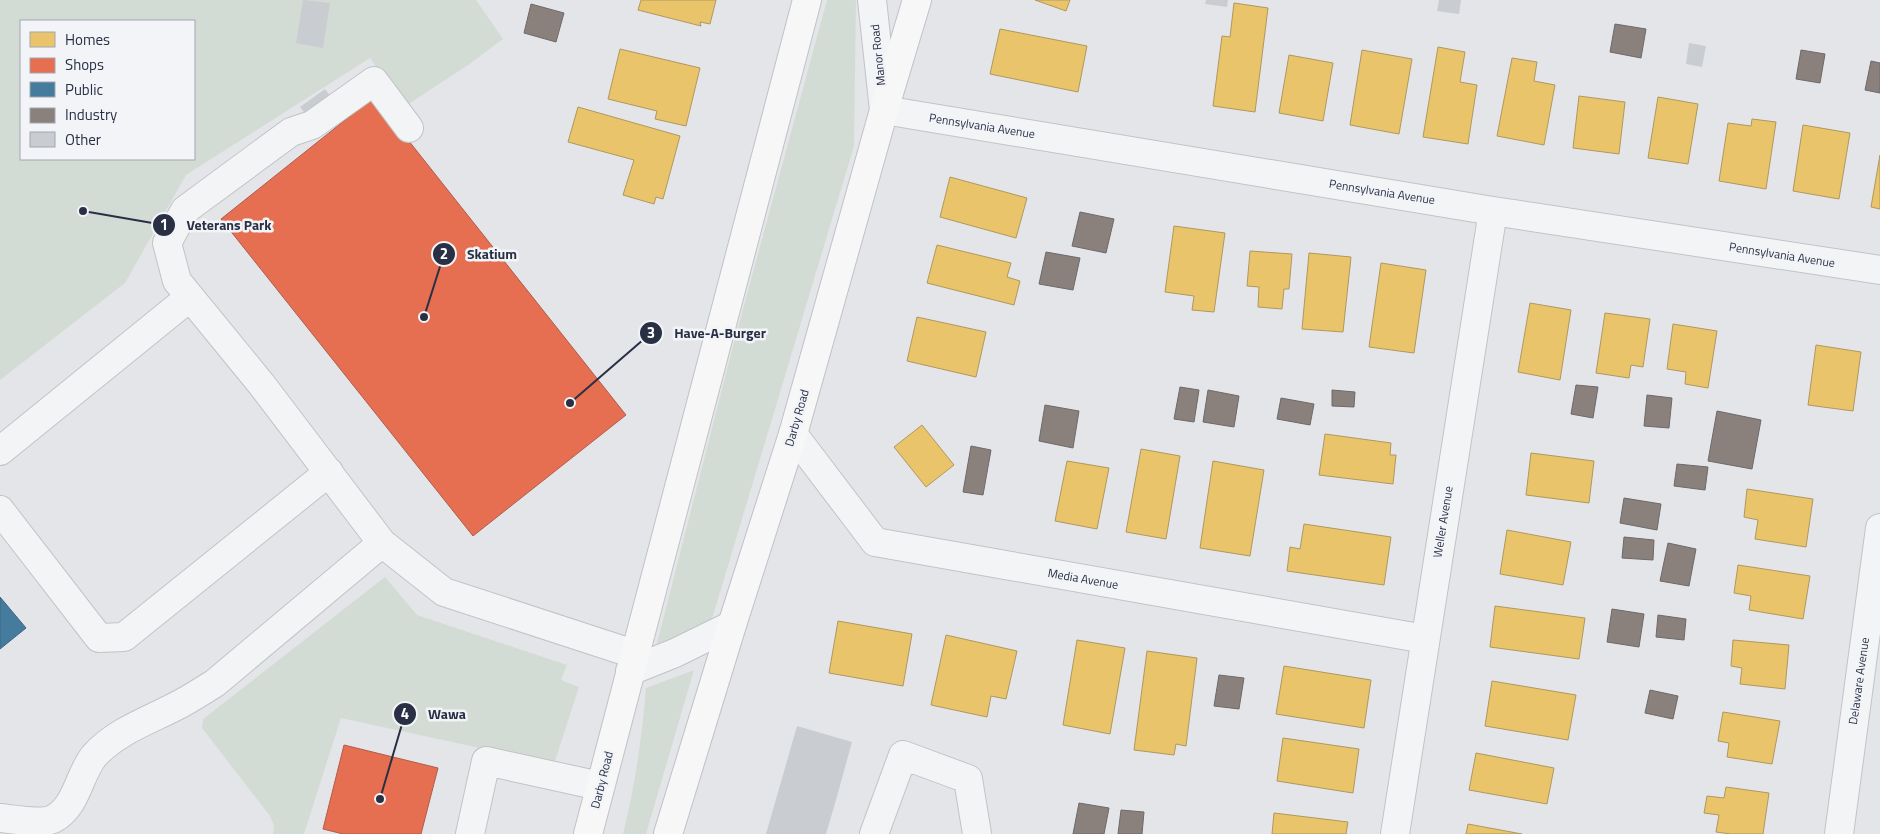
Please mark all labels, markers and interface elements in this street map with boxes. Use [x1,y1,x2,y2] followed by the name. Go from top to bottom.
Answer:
[20,20,195,160] legend
[865,23,890,87] street label: Manor Road
[65,28,110,51] text: Homes
[65,53,104,76] text: Shops
[65,78,103,101] text: Public
[65,103,117,126] text: Industry
[928,108,1036,143] street label: Pennsylvania Avenue
[65,128,101,151] text: Other
[1328,174,1436,209] street label: Pennsylvania Avenue
[152,210,282,239] callout: Veterans Park
[160,213,168,236] text: 1
[187,214,272,235] text: Veterans Park
[1728,237,1836,272] street label: Pennsylvania Avenue
[432,239,527,268] callout: Skatium
[440,242,448,265] text: 2
[467,243,517,264] text: Skatium
[639,319,776,348] callout: Have-A-Burger
[647,321,655,344] text: 3
[674,322,766,343] text: Have-A-Burger
[779,387,814,449] street label: Darby Road
[1427,485,1458,559] street label: Weller Avenue
[1046,563,1120,594] street label: Media Avenue
[1843,636,1874,726] street label: Delaware Avenue
[393,699,476,728] callout: Wawa
[401,702,409,725] text: 4
[428,703,466,724] text: Wawa
[585,749,618,811] street label: Darby Road

